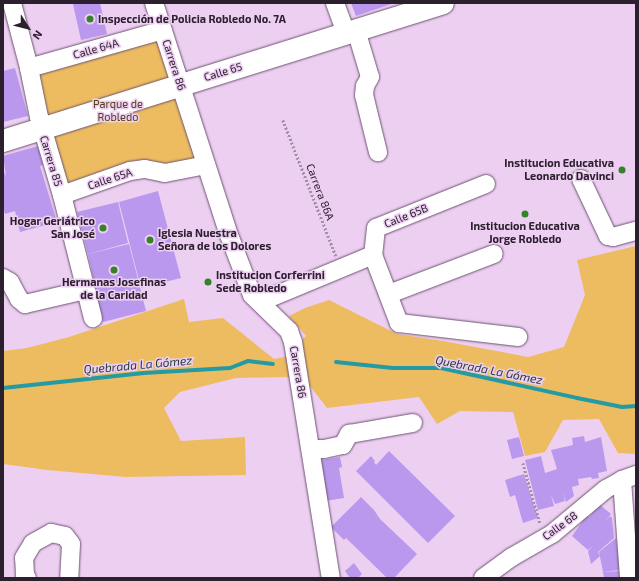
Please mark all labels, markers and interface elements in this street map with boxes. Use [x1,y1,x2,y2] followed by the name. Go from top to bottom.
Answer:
[8,8,48,48] north arrow
[98,12,286,26] place label: Inspección de Policia Robledo No. 7A
[85,14,95,24] marker: Inspección de Policia Robledo No. 7A
[31,28,46,42] text: N
[72,36,120,62] street label: Calle 64A
[160,38,188,92] street label: Carrera 86
[202,60,244,84] street label: Calle 65
[93,98,143,124] park label: Parque de Robledo
[37,134,65,188] street label: Carrera 85
[504,157,614,183] place label: Institucion Educativa Leonardo Davinci
[303,162,337,222] street label: Carrera 86A
[617,165,627,175] marker: Institucion Educativa Leonardo Davinci
[86,166,134,192] street label: Calle 65A
[382,201,430,231] street label: Calle 65B
[520,209,530,219] marker: Institucion Educativa Jorge Robledo
[10,215,95,241] place label: Hogar Geriátrico San José
[470,220,580,246] place label: Institucion Educativa Jorge Robledo
[98,223,108,233] marker: Hogar Geriátrico San José
[158,227,271,253] place label: Iglesia Nuestra Señora de los Dolores
[145,235,155,245] marker: Iglesia Nuestra Señora de los Dolores
[109,265,119,275] marker: Hermanas Josefinas de la Caridad
[216,269,325,295] place label: Institucion Corferrini Sede Robledo
[62,276,166,302] place label: Hermanas Josefinas de la Caridad
[203,277,213,287] marker: Institucion Corferrini Sede Robledo
[287,345,309,399] street label: Carrera 86
[83,353,193,377] water label: Quebrada La Gómez
[434,353,544,387] water label: Quebrada La Gómez
[540,509,580,543] street label: Calle 68

